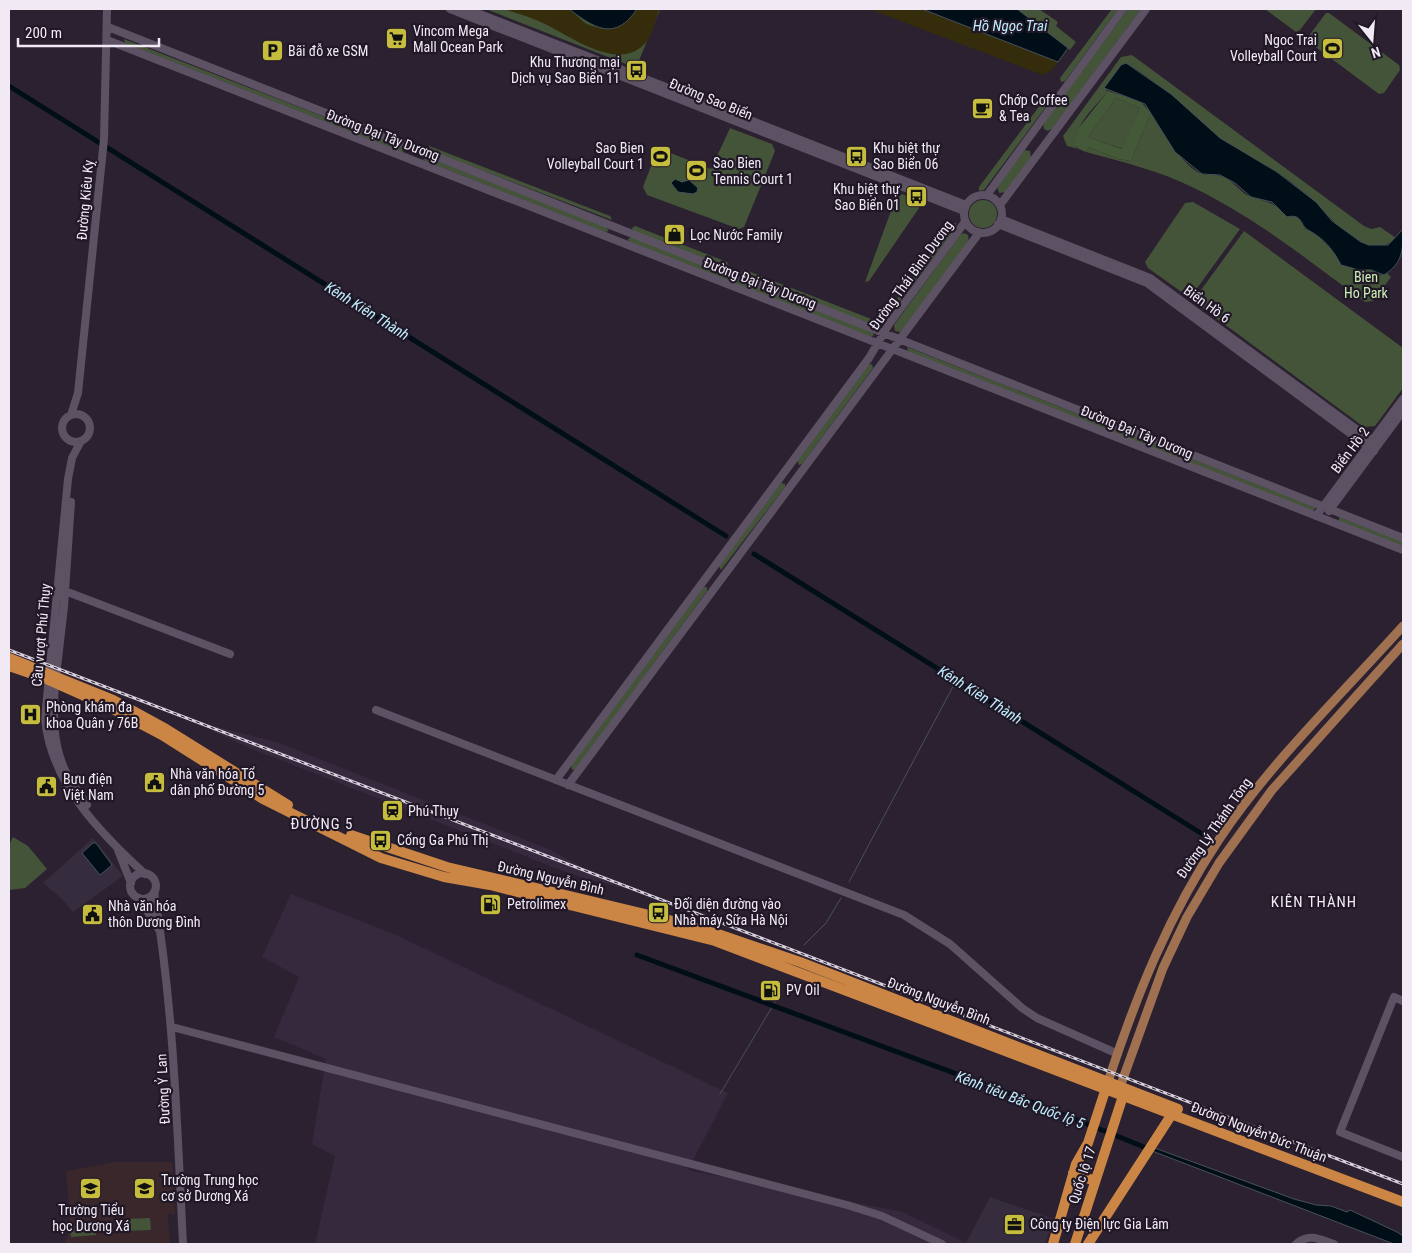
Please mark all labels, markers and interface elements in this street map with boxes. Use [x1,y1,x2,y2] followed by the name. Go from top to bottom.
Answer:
[18,15,159,47] scale bar
[1347,15,1397,65] north arrow
[973,17,1048,35] water label: Hồ Ngọc Trai
[413,23,504,55] place label: Vincom Mega Mall Ocean Park
[25,24,62,42] text: 200 m
[385,27,409,51] supermarket icon: Vincom Mega Mall Ocean Park
[1230,32,1317,64] place label: Ngoc Trai Volleyball Court
[1321,36,1345,60] sports icon: Ngoc Trai Volleyball Court
[260,39,284,63] parking icon: Bãi đỗ xe GSM
[288,43,368,59] place label: Bãi đỗ xe GSM
[1369,44,1382,61] text: N
[511,54,620,86] place label: Khu Thương mại Dịch vụ Sao Biển 11
[624,58,648,82] bus stop icon: Khu Thương mại Dịch vụ Sao Biển 11
[667,75,755,123] street label: Đường Sao Biển
[999,92,1068,124] place label: Chớp Coffee & Tea
[971,96,995,120] cafe icon: Chớp Coffee & Tea
[324,106,442,164] street label: Đường Đại Tây Dương
[547,140,644,172] place label: Sao Bien Volleyball Court 1
[873,140,940,172] place label: Khu biệt thự Sao Biển 06
[648,144,672,168] sports icon: Sao Bien Volleyball Court 1
[845,144,869,168] bus stop icon: Khu biệt thự Sao Biển 06
[713,155,793,187] place label: Sao Bien Tennis Court 1
[74,159,97,241] street label: Đường Kiêu Kỵ
[685,159,709,183] sports icon: Sao Bien Tennis Court 1
[833,181,900,213] place label: Khu biệt thự Sao Biển 01
[904,185,928,209] bus stop icon: Khu biệt thự Sao Biển 01
[866,217,956,333] street label: Đường Thái Bình Dương
[662,223,686,247] shop icon: Lọc Nước Family
[690,227,783,243] place label: Lọc Nước Family
[701,254,819,312] street label: Đường Đại Tây Dương
[1344,269,1389,301] park label: Bien Ho Park
[322,278,412,344] water label: Kênh Kiên Thành
[1181,282,1233,326] street label: Biển Hồ 6
[1079,402,1195,462] street label: Đường Đại Tây Dương
[1328,424,1372,476] street label: Biển Hồ 2
[29,583,53,687] street label: Cầu vượt Phú Thụy
[935,662,1025,728] water label: Kênh Kiên Thành
[46,699,138,731] place label: Phòng khám đa khoa Quân y 76B
[18,703,42,727] hospital icon: Phòng khám đa khoa Quân y 76B
[170,766,264,798] place label: Nhà văn hóa Tổ dân phố Đường 5
[142,770,166,794] public building icon: Nhà văn hóa Tổ dân phố Đường 5
[63,771,114,803] place label: Bưu điện Việt Nam
[35,775,59,799] public building icon: Bưu điện Việt Nam
[1173,775,1255,881] street label: Đường Lý Thánh Tông
[380,799,404,823] station icon: Phú Thụy
[408,803,459,819] place label: Phú Thụy
[291,815,353,833] district label: ĐƯỜNG 5
[369,828,393,852] bus stop icon: Cổng Ga Phú Thị
[397,832,489,848] place label: Cổng Ga Phú Thị
[496,858,606,898] street label: Đường Nguyễn Bình
[479,892,503,916] fuel station icon: Petrolimex
[1271,893,1357,911] district label: KIÊN THÀNH
[507,896,566,912] place label: Petrolimex
[674,896,788,928] place label: Đối diện đường vào Nhà máy Sữa Hà Nội
[108,898,201,930] place label: Nhà văn hóa thôn Dương Đình
[646,900,670,924] bus stop icon: Đối diện đường vào Nhà máy Sữa Hà Nội
[80,902,104,926] public building icon: Nhà văn hóa thôn Dương Đình
[885,974,993,1028] street label: Đường Nguyễn Bình
[758,978,782,1002] fuel station icon: PV Oil
[786,982,820,998] place label: PV Oil
[152,1053,173,1125] street label: Đường Ỷ Lan
[953,1067,1088,1133] water label: Kênh tiêu Bắc Quốc lộ 5
[1189,1099,1329,1165] street label: Đường Nguyễn Đức Thuận
[1065,1144,1099,1206] street label: Quốc lộ 17
[161,1172,258,1204] place label: Trường Trung học cơ sở Dương Xá
[79,1176,103,1200] school or university icon: Trường Tiểu học Dương Xá
[133,1176,157,1200] school or university icon: Trường Trung học cơ sở Dương Xá
[52,1202,130,1234] place label: Trường Tiểu học Dương Xá
[1002,1212,1026,1236] office icon: Công ty Điện lực Gia Lâm
[1030,1216,1169,1232] place label: Công ty Điện lực Gia Lâm

